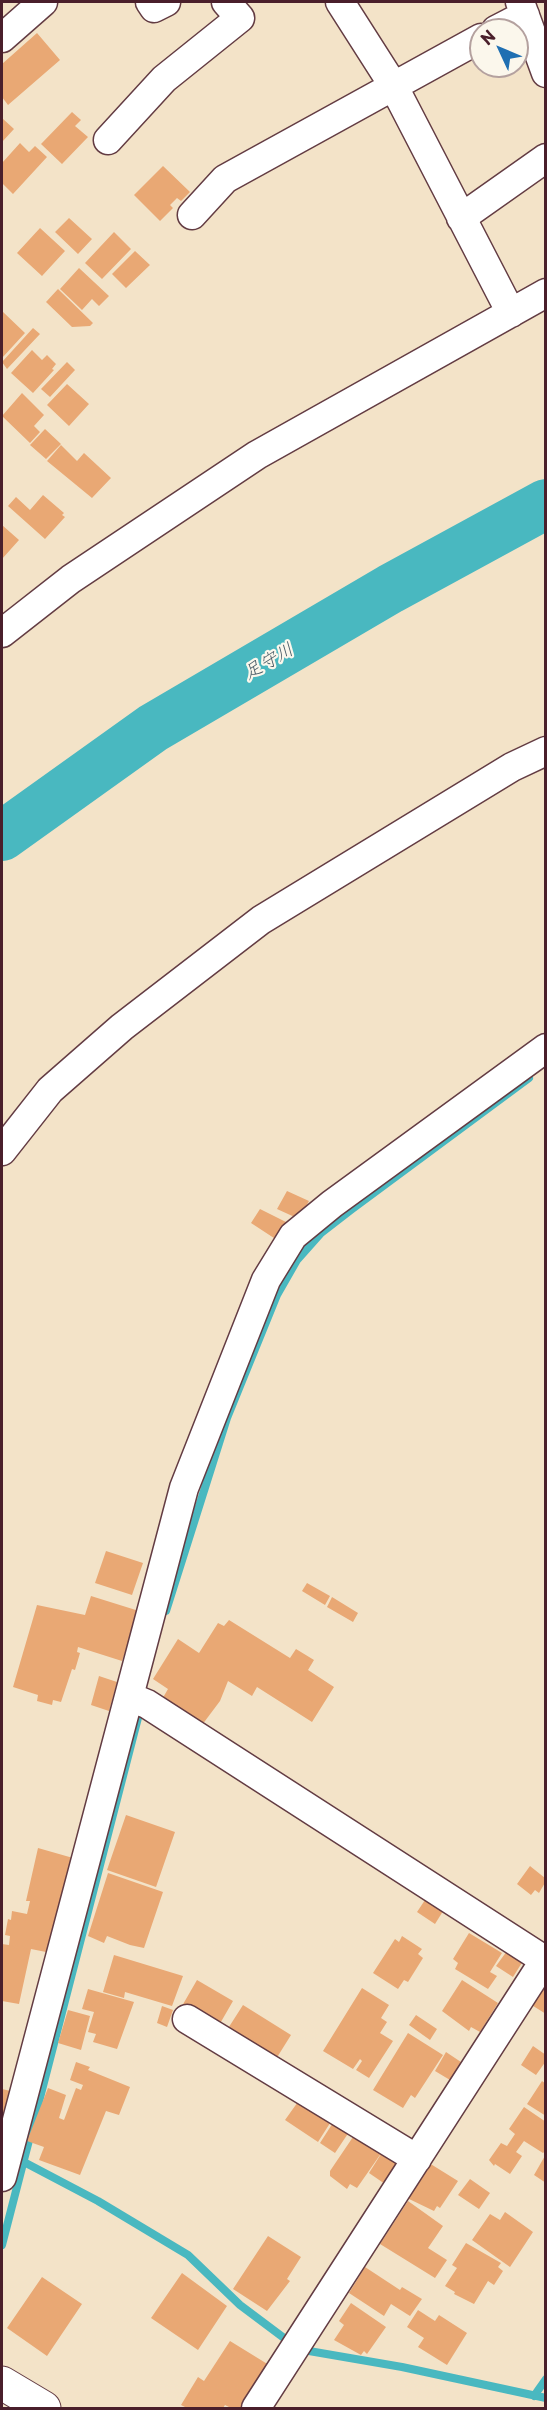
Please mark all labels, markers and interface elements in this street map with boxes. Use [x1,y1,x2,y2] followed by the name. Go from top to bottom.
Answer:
[469,18,529,78] north arrow
[474,24,501,50] text: N
[240,639,298,685] water label: 足守川

